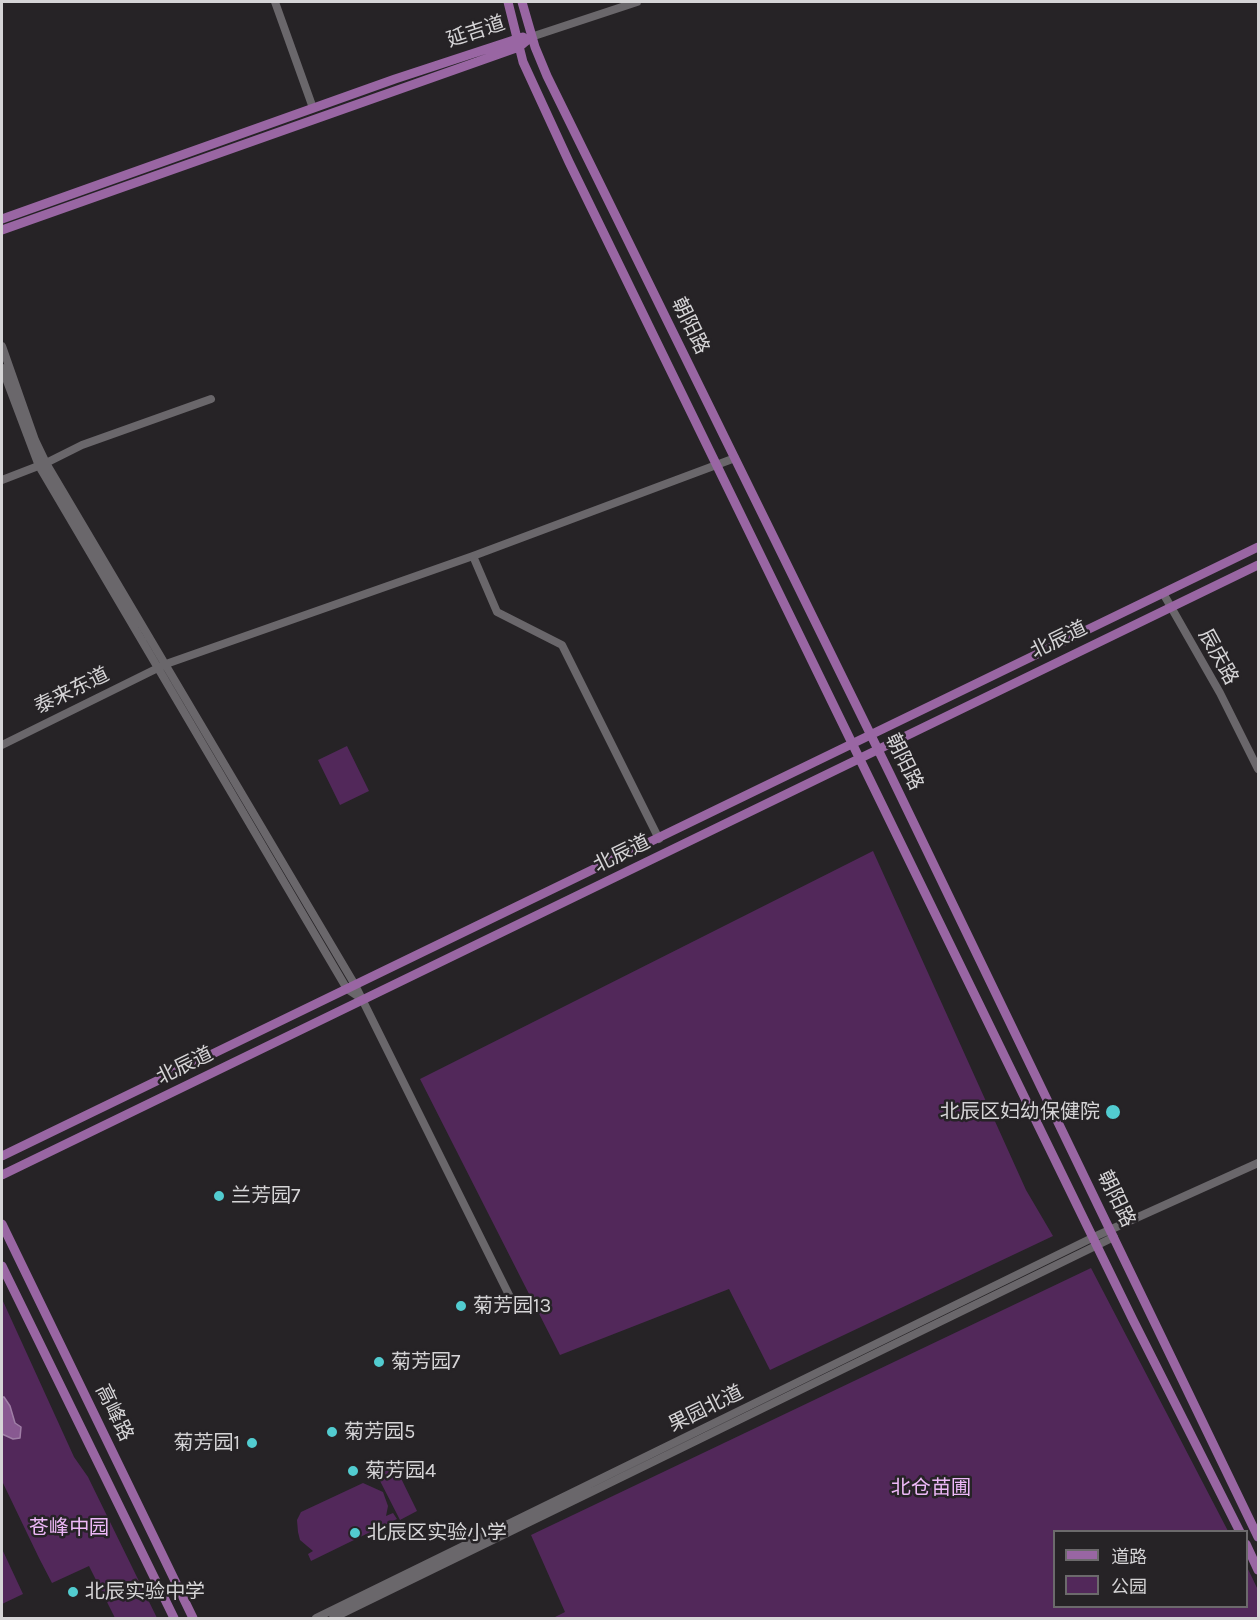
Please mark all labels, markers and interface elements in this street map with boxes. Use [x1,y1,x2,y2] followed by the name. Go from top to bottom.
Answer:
[444,11,508,53] street label: 延吉道
[666,294,714,358] street label: 朝阳路
[1027,616,1091,664] street label: 北辰道
[1193,625,1243,689] street label: 辰庆路
[31,663,113,719] street label: 泰来东道
[880,730,928,794] street label: 朝阳路
[590,830,654,878] street label: 北辰道
[153,1042,217,1090] street label: 北辰道
[940,1100,1100,1124] place label: 北辰区妇幼保健院
[1104,1103,1122,1121] marker: 北辰区妇幼保健院
[1092,1167,1140,1231] street label: 朝阳路
[231,1184,300,1208] place label: 兰芳园7
[212,1189,226,1203] marker: 兰芳园7
[473,1294,551,1318] place label: 菊芳园13
[454,1299,468,1313] marker: 菊芳园13
[391,1350,460,1374] place label: 菊芳园7
[372,1355,386,1369] marker: 菊芳园7
[90,1381,138,1445] street label: 高峰路
[665,1381,747,1437] street label: 果园北道
[344,1420,415,1444] place label: 菊芳园5
[325,1425,339,1439] marker: 菊芳园5
[173,1431,240,1455] place label: 菊芳园1
[245,1436,259,1450] marker: 菊芳园1
[365,1459,436,1483] place label: 菊芳园4
[346,1464,360,1478] marker: 菊芳园4
[891,1476,971,1500] park label: 北仓苗圃
[29,1516,109,1540] park label: 苍峰中园
[367,1521,507,1545] place label: 北辰区实验小学
[348,1526,362,1540] marker: 北辰区实验小学
[1053,1530,1248,1608] legend
[1111,1546,1147,1568] text: 道路
[1111,1576,1147,1598] text: 公园
[85,1580,205,1604] place label: 北辰实验中学
[66,1585,80,1599] marker: 北辰实验中学

